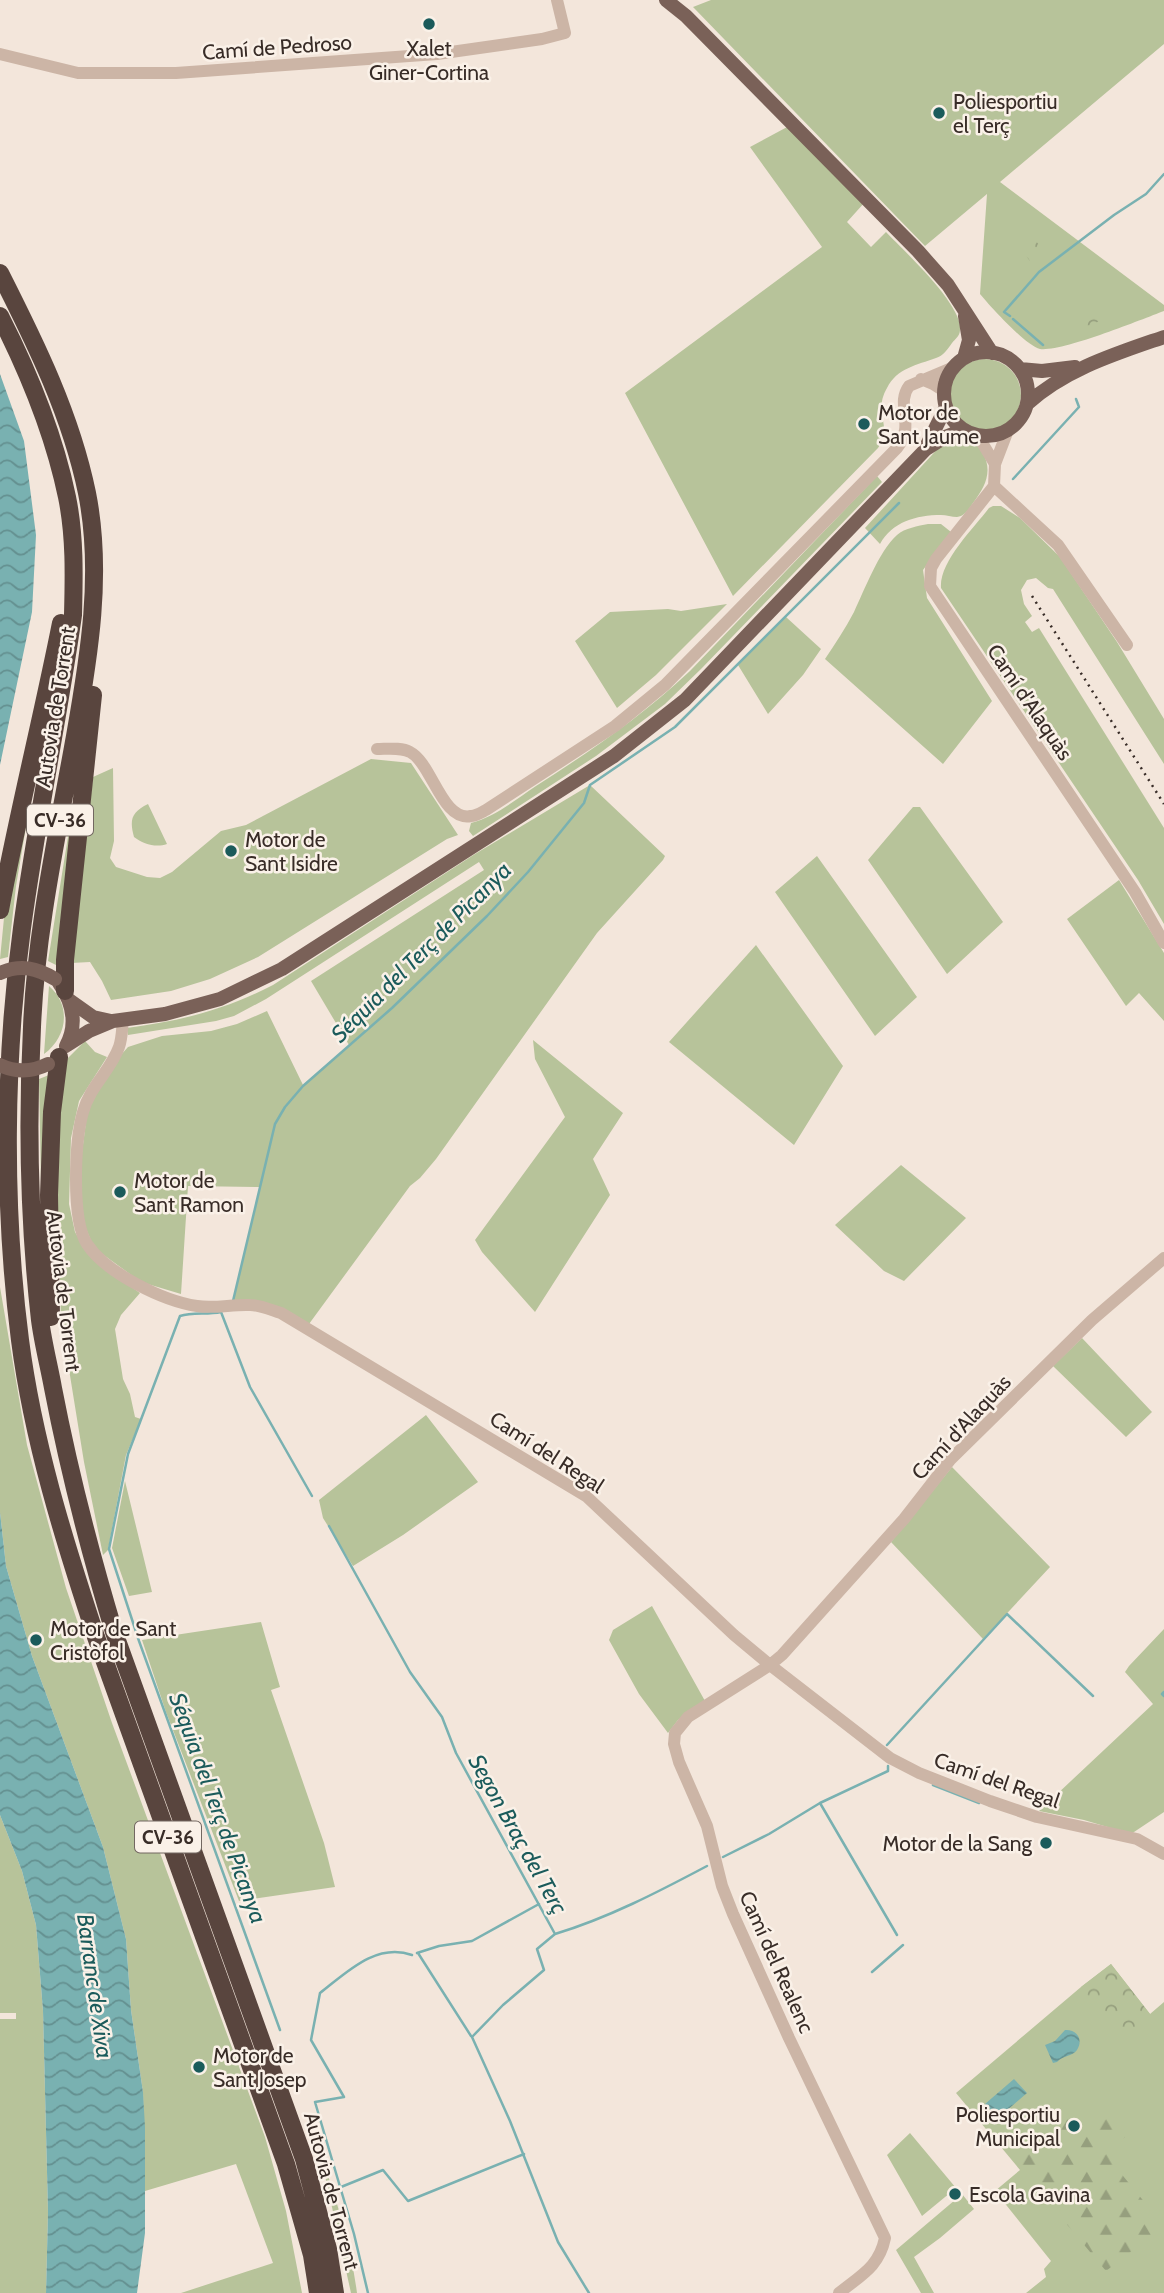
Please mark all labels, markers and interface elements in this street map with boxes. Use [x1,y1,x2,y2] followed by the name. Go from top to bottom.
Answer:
[421,16,437,32] marker: Xalet Giner-Cortina
[201,29,353,65] street label: Camí de Pedroso
[369,36,489,85] place label: Xalet Giner-Cortina
[953,89,1058,138] place label: Poliesportiu el Terç
[931,105,947,121] marker: Poliesportiu el Terç
[878,400,979,449] place label: Motor de Sant Jaume
[856,416,872,432] marker: Motor de Sant Jaume
[30,625,80,789] street label: Autovia de Torrent
[982,639,1078,765] street label: Camí d'Alaquàs
[27,804,93,835] road number: CV-36
[245,827,338,876] place label: Motor de Sant Isidre
[223,843,239,859] marker: Motor de Sant Isidre
[325,856,517,1048] water label: Séquia del Terç de Picanya
[134,1168,244,1217] place label: Motor de Sant Ramon
[112,1184,128,1200] marker: Motor de Sant Ramon
[42,1209,86,1373] street label: Autovia de Torrent
[906,1369,1016,1485] street label: Camí d'Alaquàs
[485,1406,609,1498] street label: Camí del Regal
[50,1616,176,1665] place label: Motor de Sant Cristòfol
[28,1632,44,1648] marker: Motor de Sant Cristòfol
[163,1689,273,1927] water label: Séquia del Terç de Picanya
[931,1747,1063,1813] street label: Camí del Regal
[463,1749,574,1919] water label: Segon Braç del Terç
[135,1822,201,1853] road number: CV-36
[882,1831,1033,1856] place label: Motor de la Sang
[1038,1835,1054,1851] marker: Motor de la Sang
[735,1887,819,2037] street label: Camí del Realenc
[71,1912,119,2060] water label: Barranc de Xiva
[213,2043,306,2092] place label: Motor de Sant Josep
[191,2059,207,2075] marker: Motor de Sant Josep
[955,2102,1060,2151] place label: Poliesportiu Municipal
[299,2109,365,2273] street label: Autovia de Torrent
[1066,2118,1082,2134] marker: Poliesportiu Municipal
[969,2182,1090,2207] place label: Escola Gavina
[947,2186,963,2202] marker: Escola Gavina

